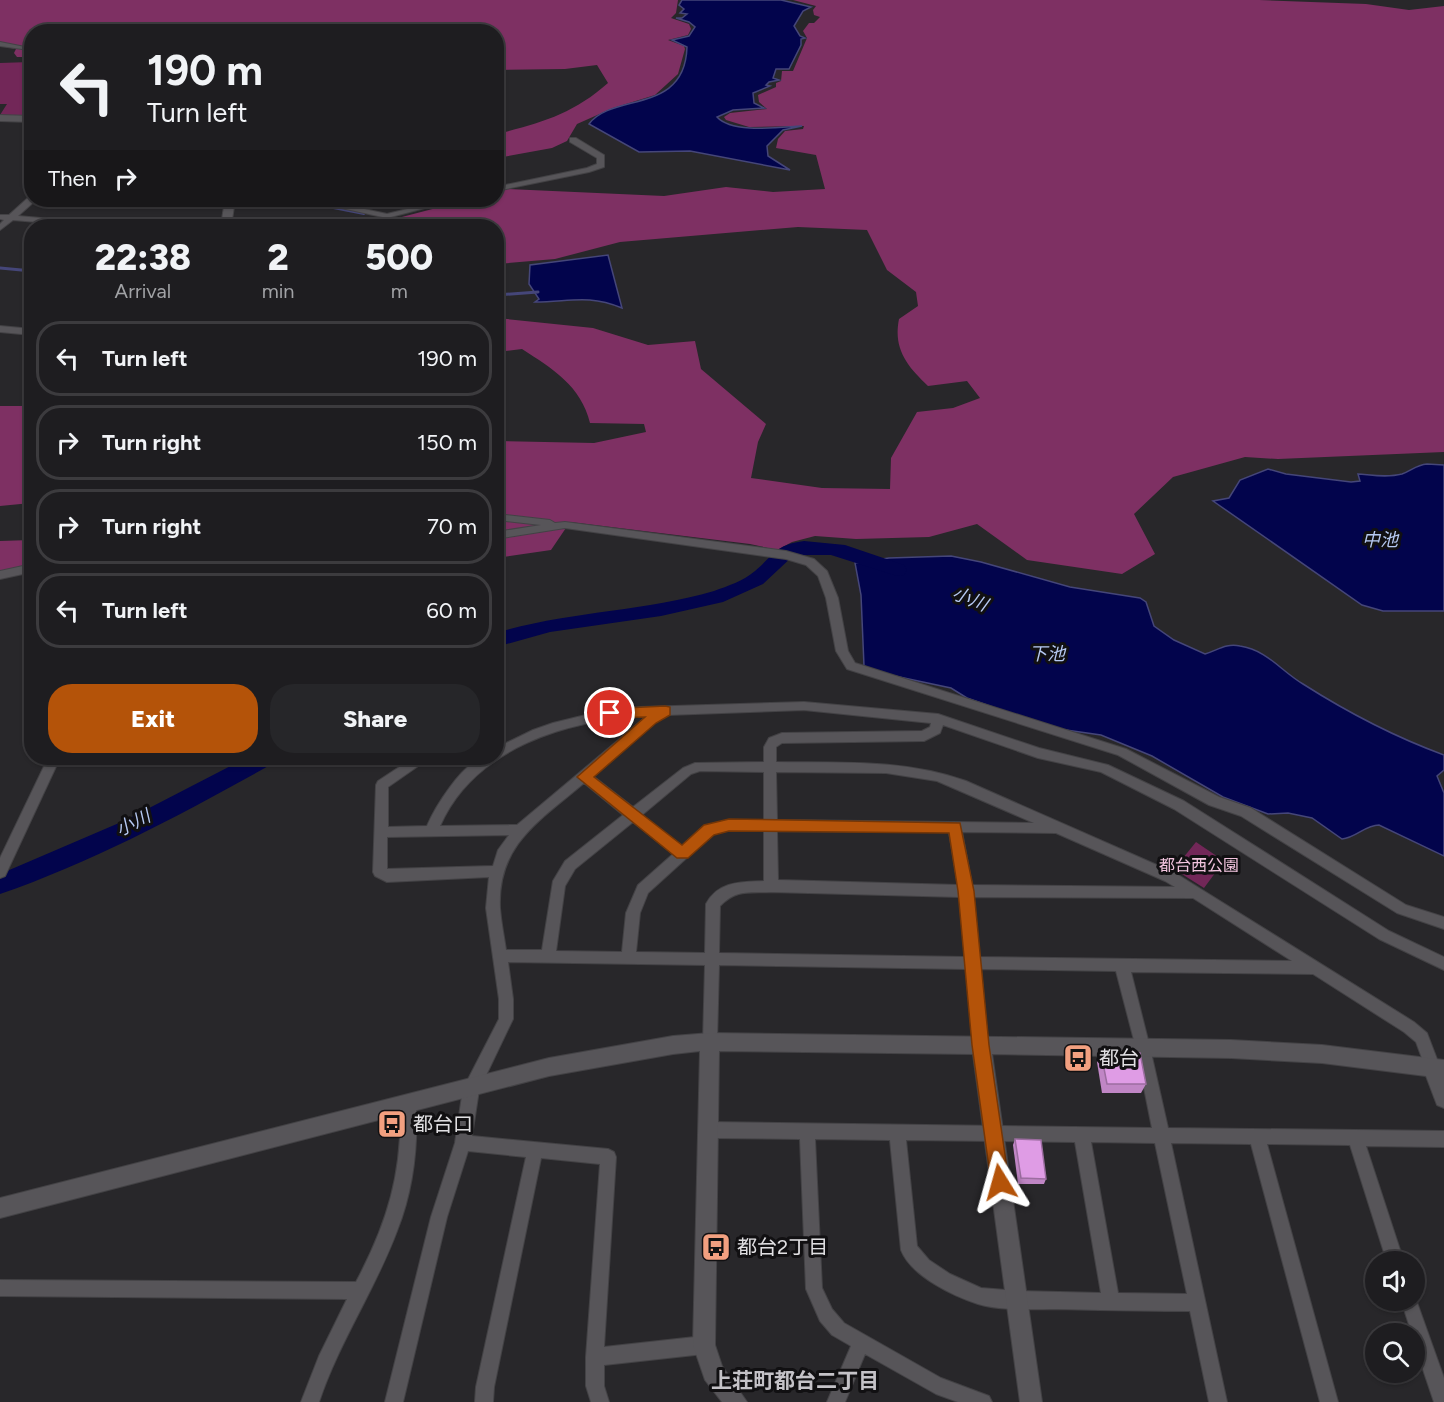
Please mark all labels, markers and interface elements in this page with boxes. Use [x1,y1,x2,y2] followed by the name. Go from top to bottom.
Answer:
[147,45,263,96] text: 190 m
[48,48,126,126] icon: left
[147,96,247,129] text: Turn left
[109,162,142,195] icon: right
[48,165,97,192] text: Then
[95,236,191,279] text: 22:38
[268,236,289,279] text: 2
[365,236,433,279] text: 500
[115,279,171,303] text: Arrival
[262,279,295,303] text: min
[391,279,408,303] text: m
[51,342,84,375] icon: left
[102,345,188,372] text: Turn left
[417,345,477,372] text: 190 m
[51,426,84,459] icon: right
[102,429,201,456] text: Turn right
[417,429,477,456] text: 150 m
[51,510,84,543] icon: right
[102,513,201,540] text: Turn right
[427,513,477,540] text: 70 m
[1362,529,1400,551] water label: 中池
[949,582,993,617] water label: 小川
[51,594,84,627] icon: left
[102,597,188,624] text: Turn left
[426,597,477,624] text: 60 m
[1029,643,1067,665] water label: 下池
[48,684,258,753] button: Exit
[270,684,480,753] button: Share
[584,687,635,738] pin
[593,696,626,729] icon: arrive
[112,804,156,841] water label: 小川
[1159,856,1239,875] park label: 都台西公園
[1062,1042,1094,1074] bus stop icon: 都台
[1099,1046,1139,1070] place label: 都台
[376,1108,408,1140] bus stop icon: 都台口
[413,1112,473,1136] place label: 都台口
[968,1150,1032,1214] position arrow
[700,1231,732,1263] bus stop icon: 都台2丁目
[737,1235,828,1259] place label: 都台2丁目
[1365,1251,1425,1383] map controls
[1365,1251,1425,1311] button: sound
[1365,1323,1425,1383] button: search
[711,1368,879,1393] district label: 上荘町都台二丁目

